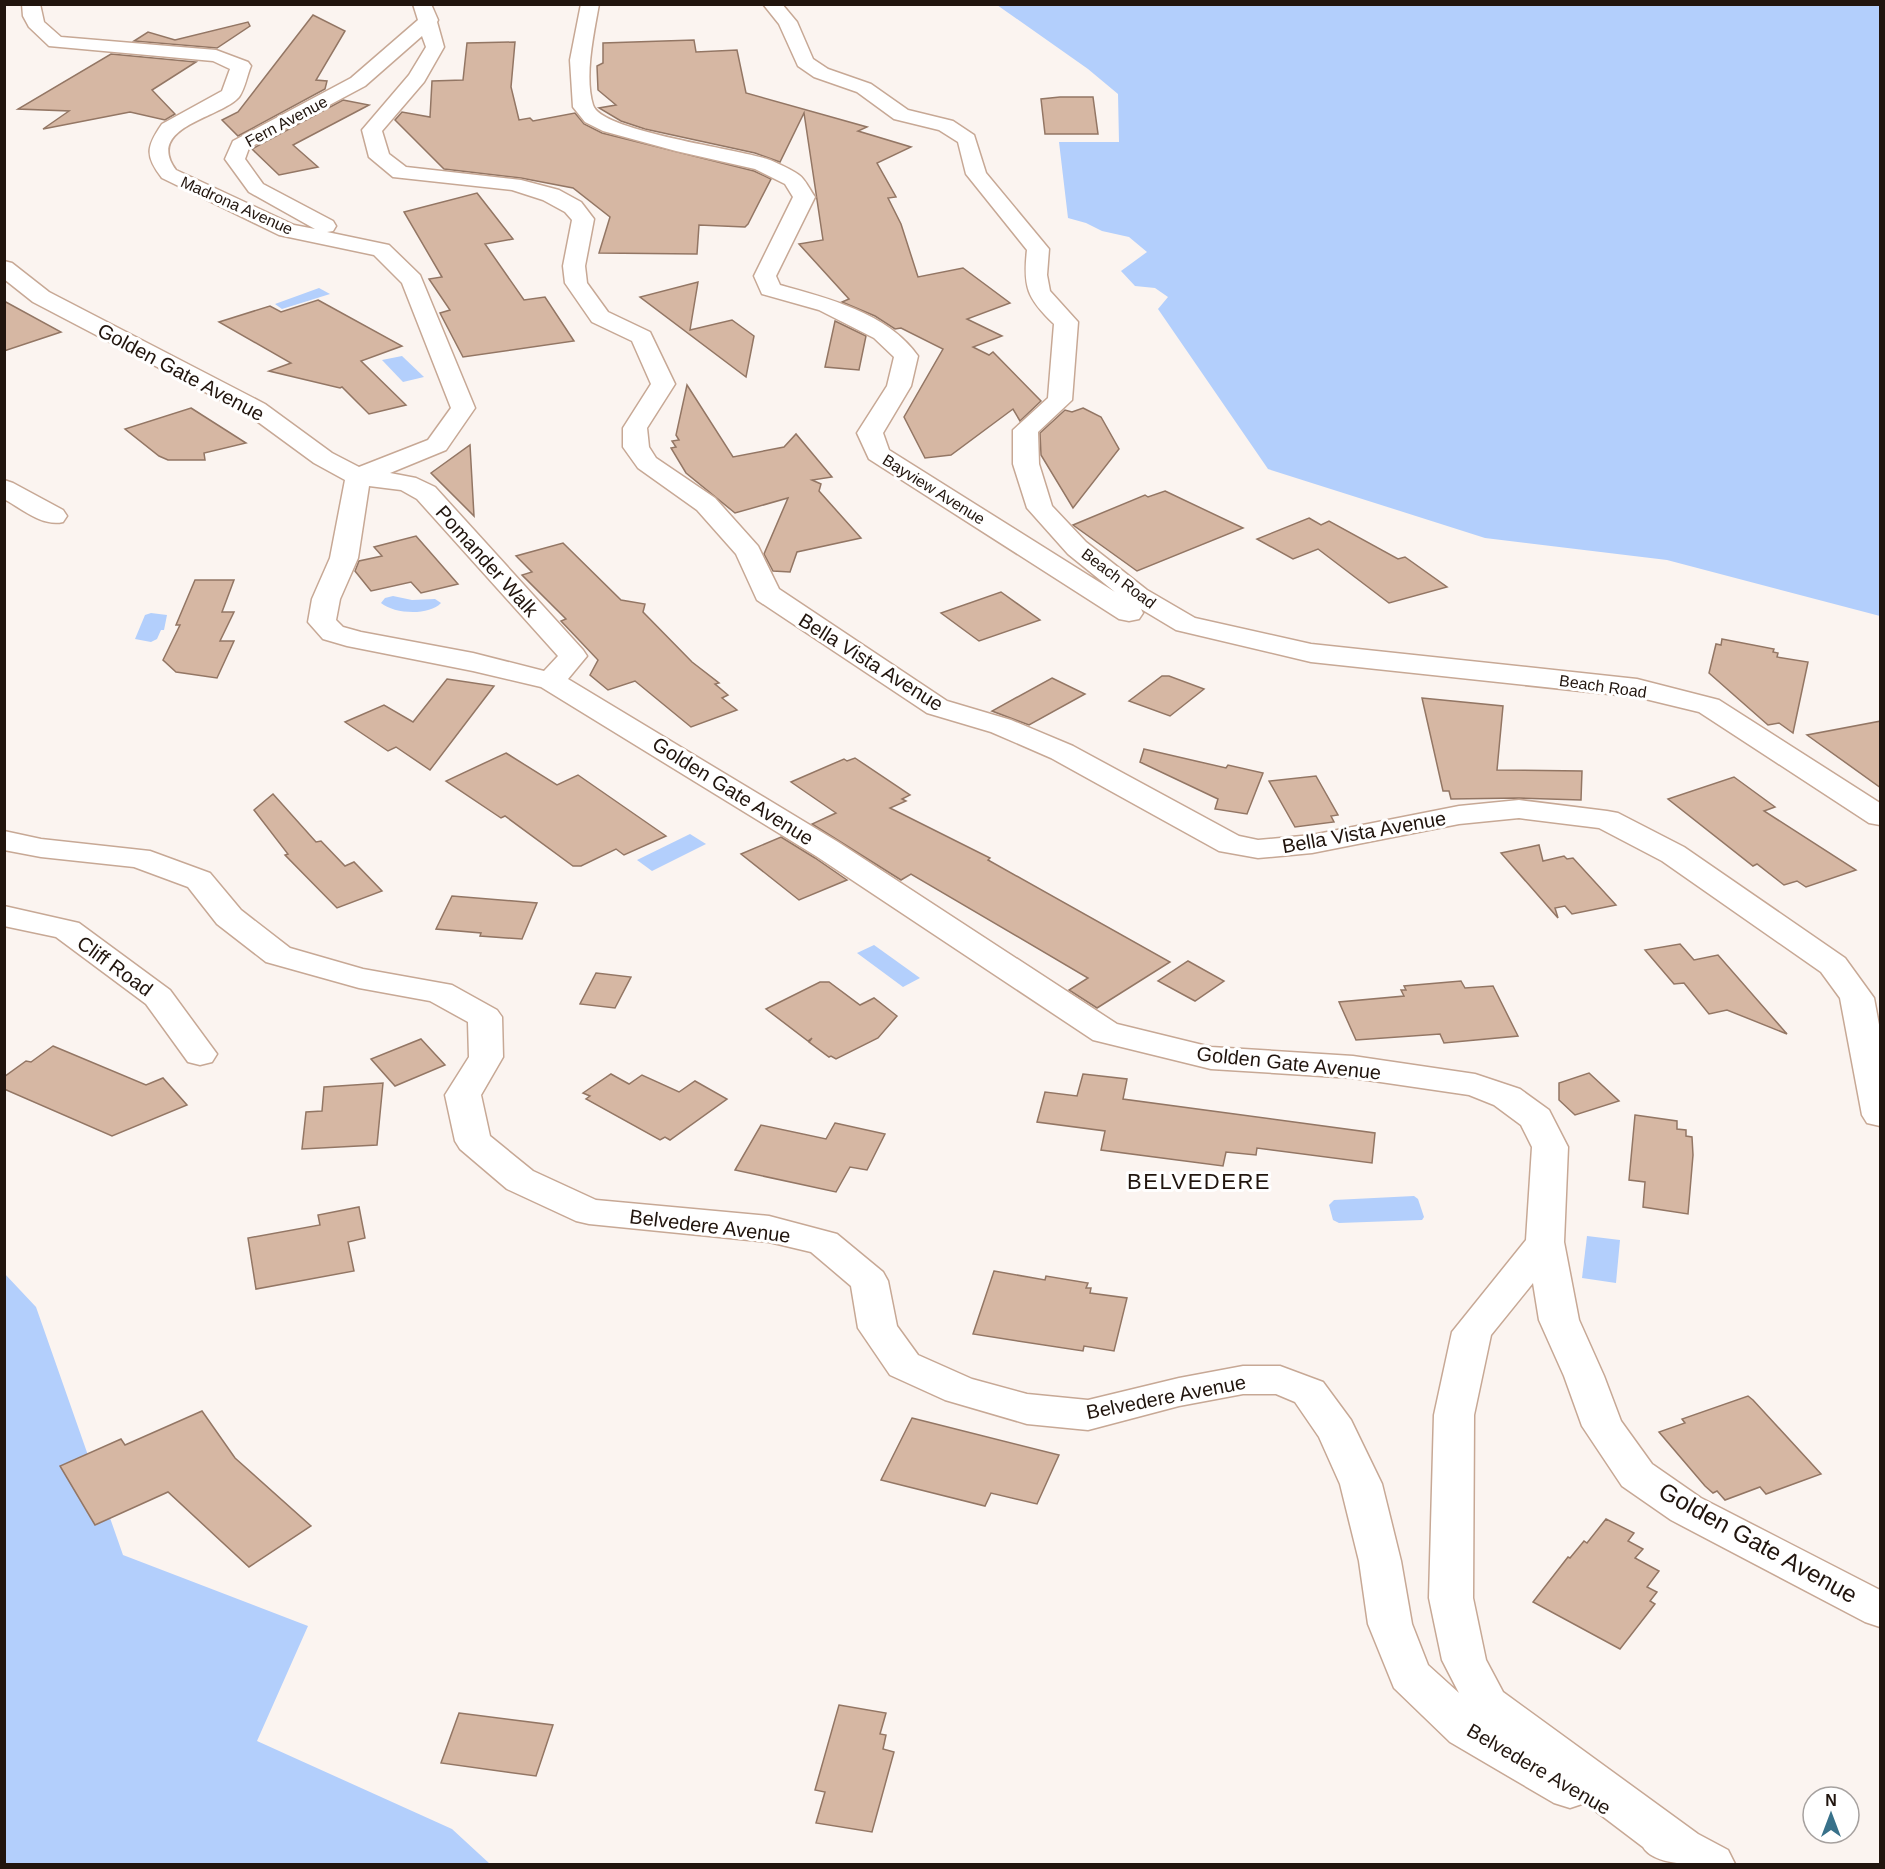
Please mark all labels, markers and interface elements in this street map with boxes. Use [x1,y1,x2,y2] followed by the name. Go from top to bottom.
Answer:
[242,93,330,150] street label: Fern Avenue
[178,173,295,238] street label: Madrona Avenue
[94,319,268,425] street label: Golden Gate Avenue
[880,451,988,528] street label: Bayview Avenue
[431,501,543,622] street label: Pomander Walk
[1078,545,1159,612] street label: Beach Road
[795,609,947,715] street label: Bella Vista Avenue
[1558,672,1648,701] street label: Beach Road
[649,733,817,849] street label: Golden Gate Avenue
[1280,807,1448,857] street label: Bella Vista Avenue
[73,931,157,1001] street label: Cliff Road
[1196,1042,1382,1084] street label: Golden Gate Avenue
[1127,1169,1271,1194] district label: BELVEDERE
[628,1205,792,1247] street label: Belvedere Avenue
[1084,1371,1248,1423] street label: Belvedere Avenue
[1654,1477,1862,1608] street label: Golden Gate Avenue
[1463,1719,1615,1819] street label: Belvedere Avenue
[1801,1785,1861,1845] north arrow
[1825,1792,1837,1809] text: N

